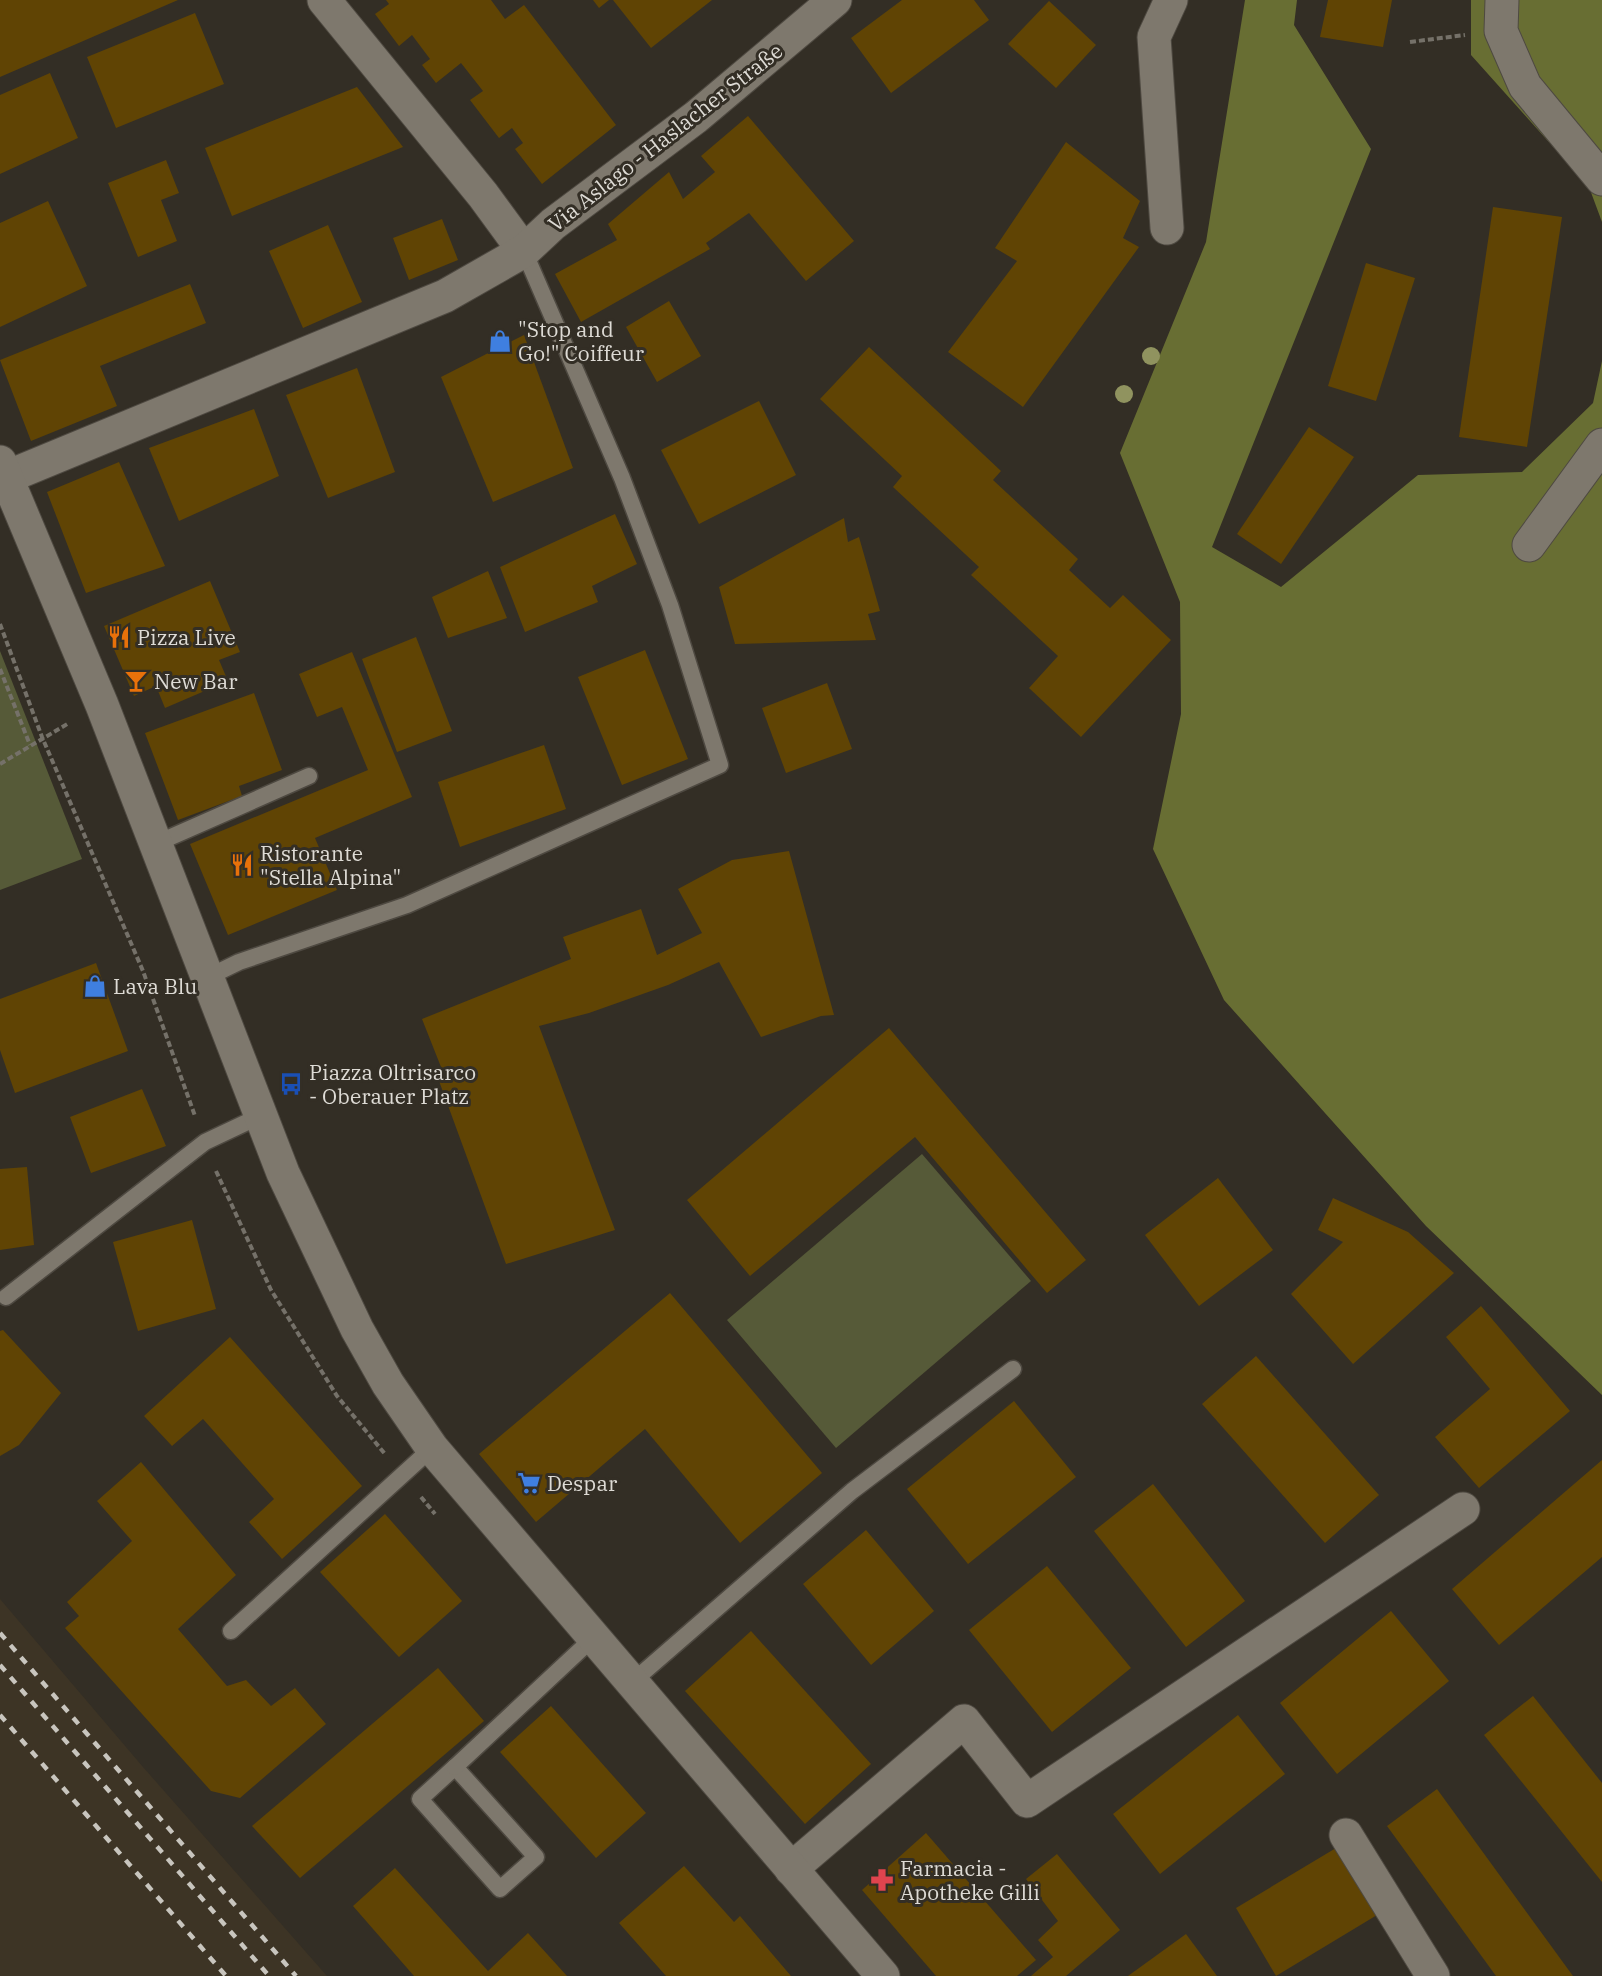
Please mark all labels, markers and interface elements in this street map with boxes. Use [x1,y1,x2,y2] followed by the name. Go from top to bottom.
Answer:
[542,37,788,237] street label: Via Aslago - Haslacher Straße
[518,315,645,367] place label: "Stop and Go!" Coiffeur
[487,328,513,354] shop icon: "Stop and Go!" Coiffeur
[137,623,236,651] place label: Pizza Live
[106,624,132,650] restaurant icon: Pizza Live
[154,667,238,695] place label: New Bar
[123,668,149,694] bar icon: New Bar
[260,839,401,891] place label: Ristorante "Stella Alpina"
[229,852,255,878] restaurant icon: Ristorante "Stella Alpina"
[113,972,197,1000] place label: Lava Blu
[82,973,108,999] shop icon: Lava Blu
[309,1058,476,1110] place label: Piazza Oltrisarco - Oberauer Platz
[278,1071,304,1097] bus stop icon: Piazza Oltrisarco - Oberauer Platz
[547,1469,618,1497] place label: Despar
[516,1470,542,1496] supermarket icon: Despar
[900,1854,1040,1906] place label: Farmacia - Apotheke Gilli
[869,1867,895,1893] pharmacy icon: Farmacia - Apotheke Gilli

